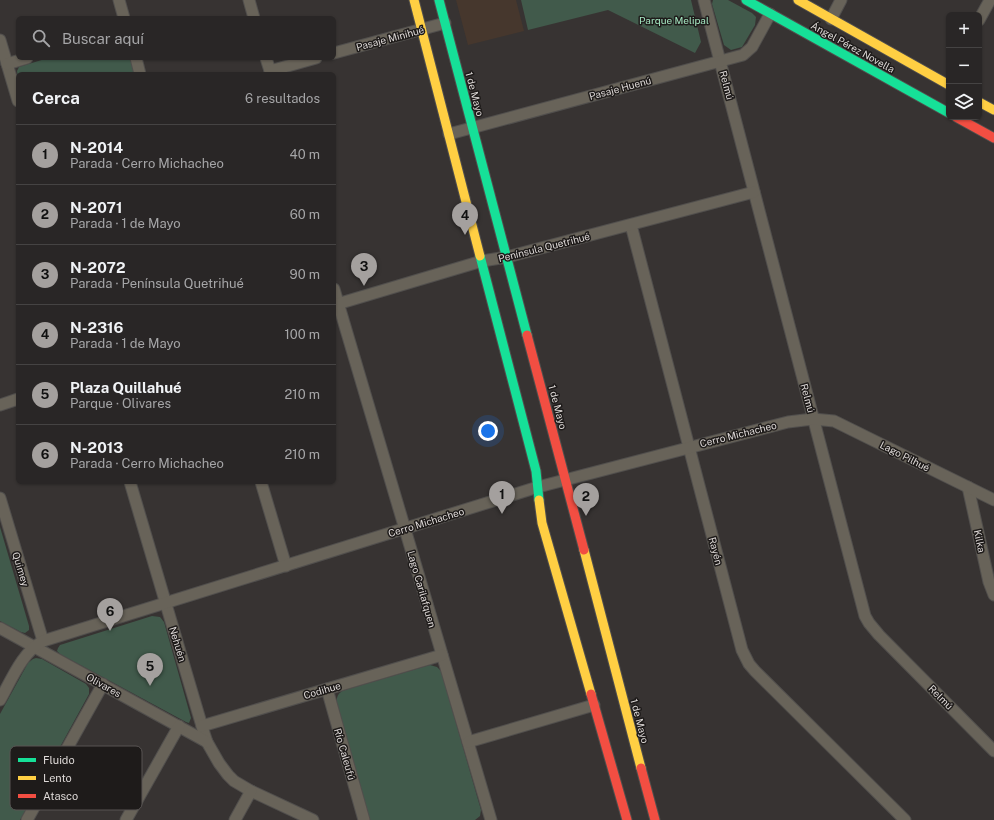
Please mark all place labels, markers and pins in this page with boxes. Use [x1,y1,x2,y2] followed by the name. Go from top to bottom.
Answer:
[452,202,478,235] pin: 4
[351,253,377,286] pin: 3
[489,481,515,514] pin: 1
[573,483,599,516] pin: 2
[97,598,123,631] pin: 6
[137,653,163,686] pin: 5

